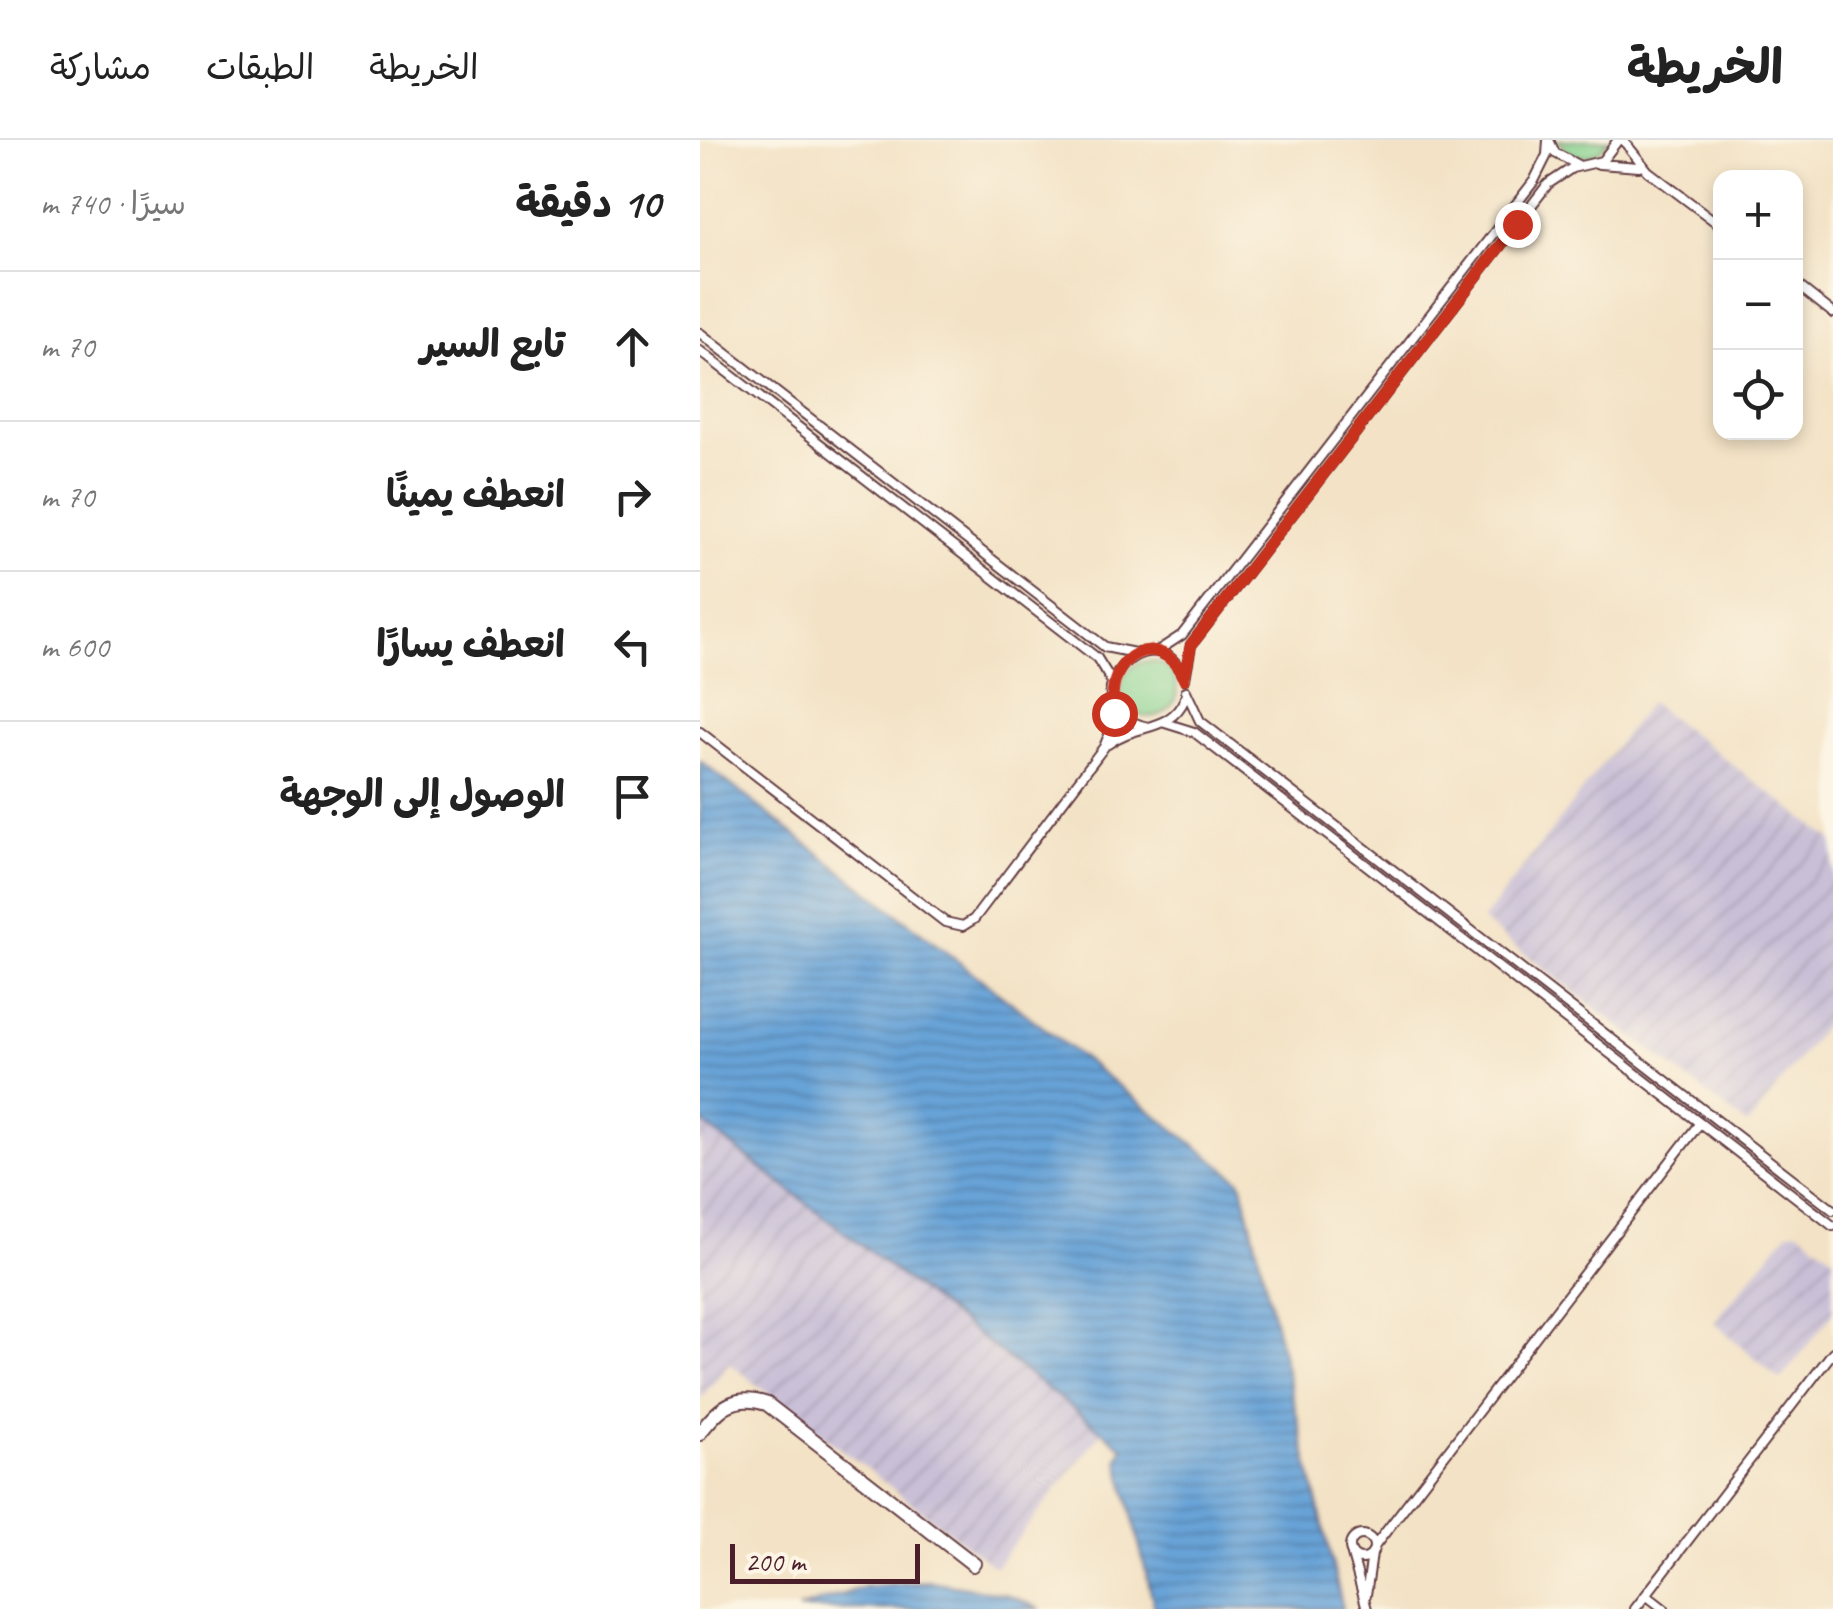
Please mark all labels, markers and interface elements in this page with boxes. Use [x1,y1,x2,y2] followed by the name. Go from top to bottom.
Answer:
[1627,37,1783,97] text: الخريطة
[50,45,151,90] text: مشاركة
[206,45,314,90] text: الطبقات
[369,45,479,90] text: الخريطة
[1713,170,1803,440] map controls
[1713,170,1803,260] button: +
[515,177,660,230] text: 10 دقيقة
[40,183,186,224] text: سيرًا · 740 m
[1495,202,1541,248] route end
[1713,260,1803,350] button: −
[605,319,660,374] icon: ahead
[420,321,565,368] text: تابع السير
[40,326,94,367] text: 70 m
[1713,350,1803,440] button: locate
[605,469,660,524] icon: right
[386,471,565,518] text: انعطف يمينًا
[40,476,94,517] text: 70 m
[605,619,660,674] icon: left
[376,621,565,668] text: انعطف يسارًا
[40,626,109,667] text: 600 m
[1092,691,1138,737] route start
[605,769,660,824] icon: arrive
[279,771,565,818] text: الوصول إلى الوجهة
[730,1539,920,1584] scale bar
[745,1544,805,1579] text: 200 m

